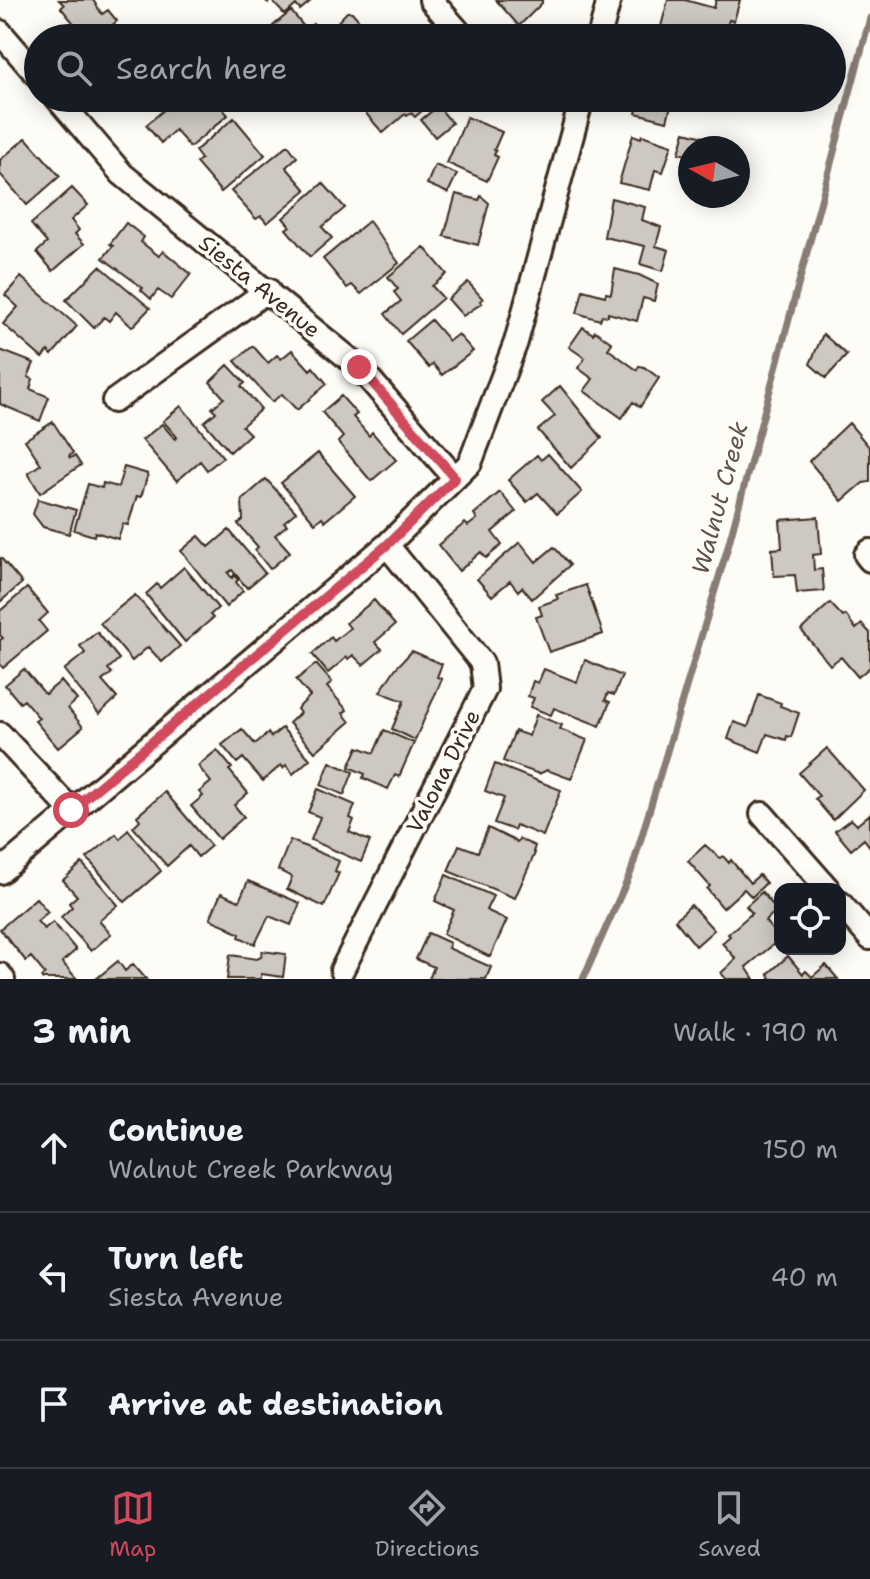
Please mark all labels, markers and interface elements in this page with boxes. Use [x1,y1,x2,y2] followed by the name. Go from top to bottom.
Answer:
[24,24,846,112] search box
[52,46,96,90] icon: search
[116,48,287,89] text: Search here
[678,136,750,208] north arrow
[193,228,327,344] street label: Siesta Avenue
[341,349,377,385] route end
[684,418,756,578] water label: Walnut Creek
[400,705,487,838] street label: Valona Drive
[53,792,89,828] route start
[774,883,846,955] map controls
[774,883,846,955] button: locate
[32,1008,131,1054] text: 3 min
[673,1014,838,1049] text: Walk · 190 m
[108,1110,244,1151] text: Continue
[32,1126,76,1170] icon: ahead
[762,1131,838,1166] text: 150 m
[108,1151,394,1186] text: Walnut Creek Parkway
[108,1238,243,1279] text: Turn left
[32,1254,76,1298] icon: left
[771,1259,838,1294] text: 40 m
[108,1279,284,1314] text: Siesta Avenue
[32,1382,76,1426] icon: arrive
[108,1384,443,1425] text: Arrive at destination
[109,1486,156,1563] tab: Map
[375,1486,480,1563] tab: Directions
[698,1486,761,1563] tab: Saved

